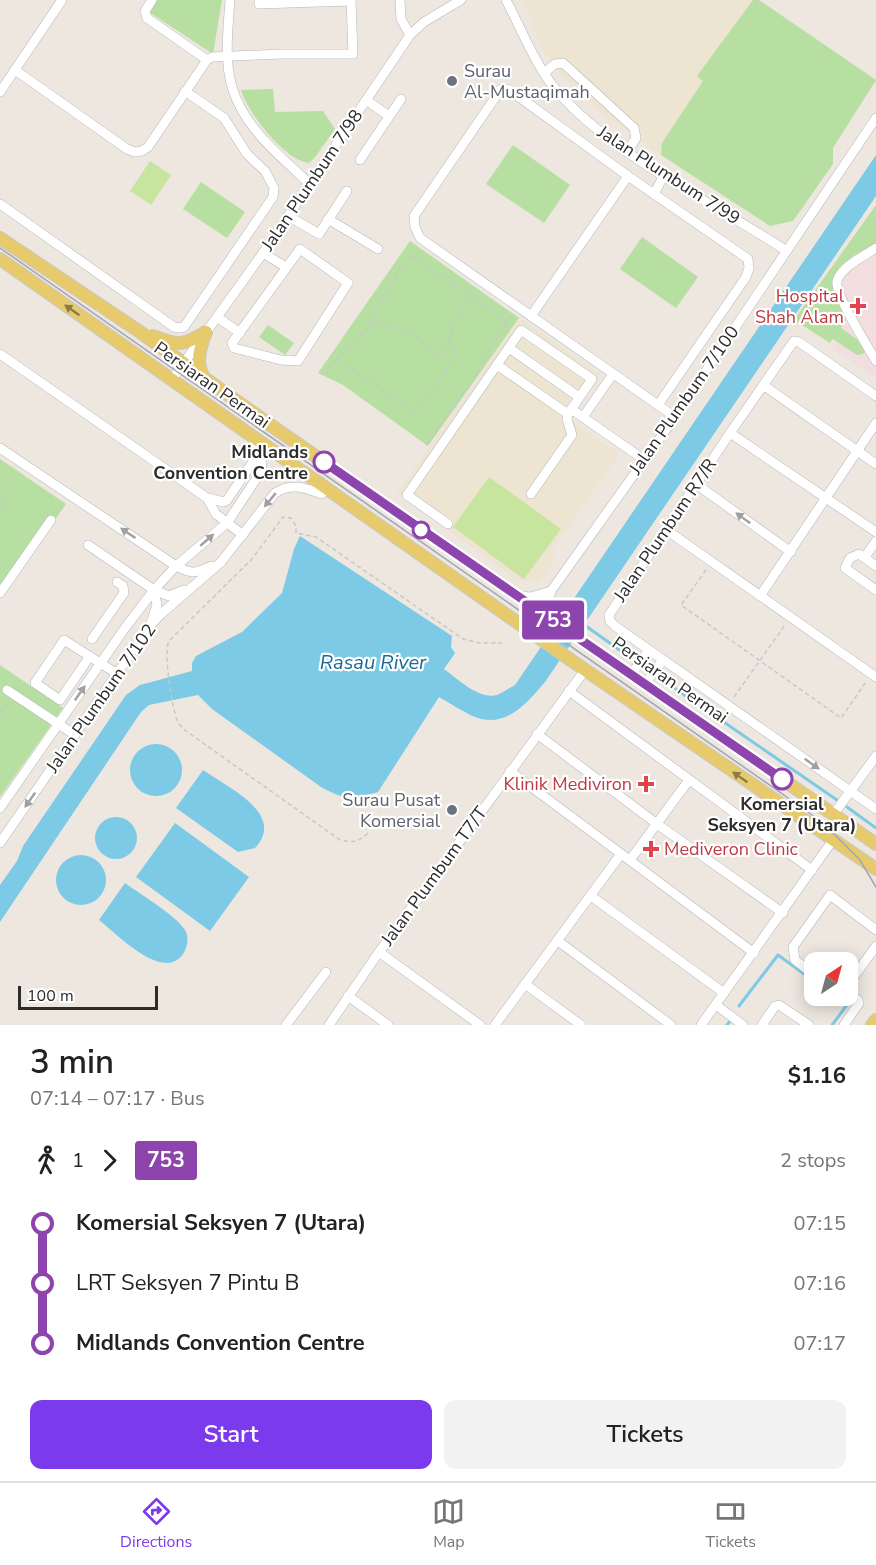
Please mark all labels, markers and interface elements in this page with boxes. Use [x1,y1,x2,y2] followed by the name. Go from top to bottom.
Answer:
[464,59,590,104] place label: Surau Al-Mustaqimah
[445,74,459,88] marker: Surau Al-Mustaqimah
[255,105,368,256] street label: Jalan Plumbum 7/98
[592,119,745,230] street label: Jalan Plumbum 7/99
[755,284,845,329] place label: Hospital Shah Alam
[849,297,867,315] marker: Hospital Shah Alam
[65,304,81,316] one-way arrow
[623,321,744,480] street label: Jalan Plumbum 7/100
[149,336,275,434] street label: Persiaran Permai
[153,440,308,485] place label: Midlands Convention Centre
[313,451,335,473] marker: Midlands Convention Centre
[608,454,722,607] street label: Jalan Plumbum R7/R
[264,492,277,508] one-way arrow
[736,512,752,524] one-way arrow
[412,521,430,539] unlabelled marker
[119,528,136,539] one-way arrow
[199,534,214,547] one-way arrow
[518,600,588,640] line badge: 753
[534,606,572,634] text: 753
[40,619,161,778] street label: Jalan Plumbum 7/102
[607,631,733,729] street label: Persiaran Permai
[320,649,427,676] water label: Rasau River
[74,686,86,702] one-way arrow
[803,758,819,770] one-way arrow
[771,768,793,790] marker: Komersial Seksyen 7 (Utara)
[733,771,749,783] one-way arrow
[504,772,632,796] place label: Klinik Mediviron
[637,775,655,793] marker: Klinik Mediviron
[342,788,441,833] place label: Surau Pusat Komersial
[707,792,857,837] place label: Komersial Seksyen 7 (Utara)
[24,793,36,808] one-way arrow
[375,802,493,951] street label: Jalan Plumbum T7/T
[445,803,459,817] marker: Surau Pusat Komersial
[664,837,798,861] place label: Mediveron Clinic
[642,840,660,858] marker: Mediveron Clinic
[804,952,858,1006] north arrow
[804,952,858,1006] map controls
[18,983,158,1010] scale bar
[27,985,74,1007] text: 100 m
[30,1040,114,1085] text: 3 min
[788,1061,846,1091] text: $1.16
[30,1085,205,1112] text: 07:14 – 07:17 · Bus
[30,1144,63,1177] icon: walk
[93,1144,126,1177] icon: forward
[147,1146,185,1174] text: 753
[72,1147,84,1174] text: 1
[780,1147,846,1174] text: 2 stops
[76,1208,366,1238] text: Komersial Seksyen 7 (Utara)
[793,1210,846,1237] text: 07:15
[76,1268,299,1298] text: LRT Seksyen 7 Pintu B
[793,1270,846,1297] text: 07:16
[76,1328,365,1358] text: Midlands Convention Centre
[793,1330,846,1357] text: 07:17
[30,1400,432,1469] button: Start
[444,1400,846,1469] button: Tickets
[120,1495,192,1553] tab: Directions
[432,1495,465,1553] tab: Map
[706,1495,756,1553] tab: Tickets

